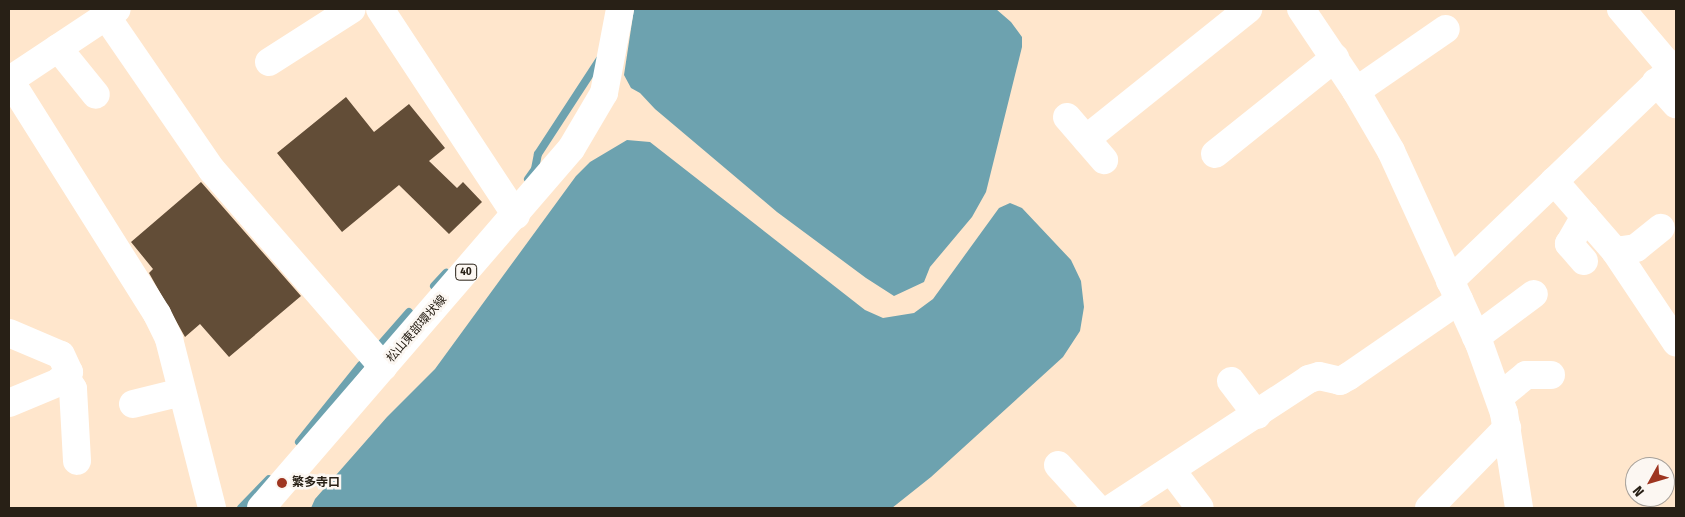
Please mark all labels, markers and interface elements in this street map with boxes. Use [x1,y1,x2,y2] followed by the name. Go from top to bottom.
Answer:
[455,264,477,280] road number: 40
[384,293,450,365] street label: 松山東部環状線
[1625,457,1675,507] north arrow
[292,476,340,490] place label: 繁多寺口
[276,477,288,489] marker: 繁多寺口
[1629,483,1648,500] text: N

